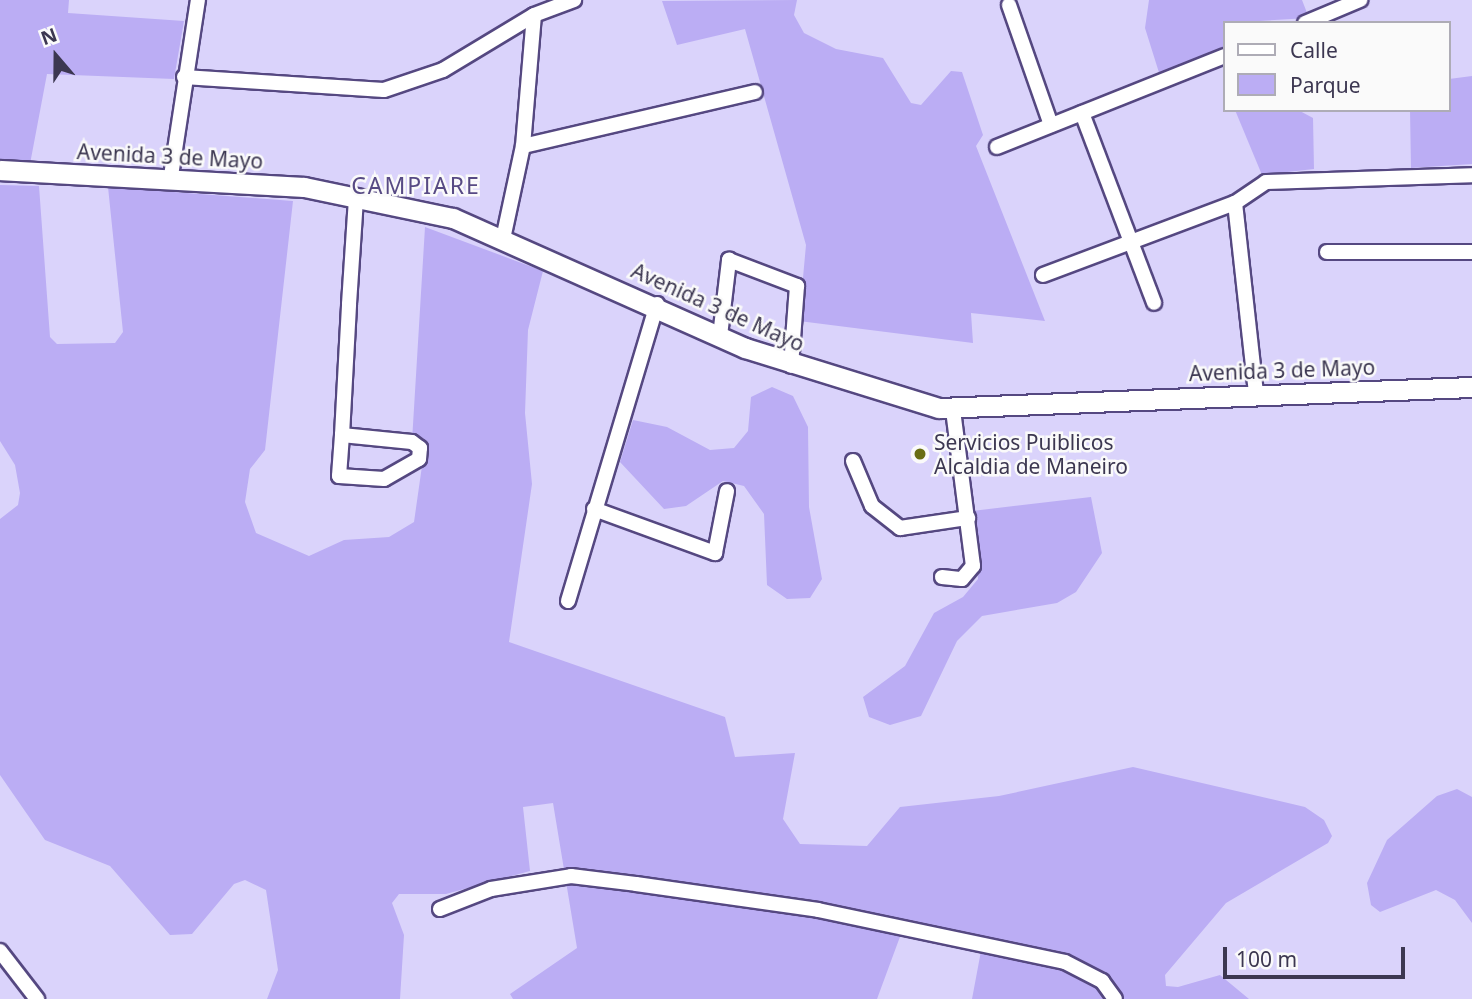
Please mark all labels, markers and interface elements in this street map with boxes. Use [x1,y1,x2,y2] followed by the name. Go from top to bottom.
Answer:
[21,21,91,91] north arrow
[37,21,61,51] text: N
[1224,21,1451,112] legend
[1290,36,1338,64] text: Calle
[1290,71,1360,99] text: Parque
[76,139,264,173] street label: Avenida 3 de Mayo
[352,171,480,199] district label: CAMPIARE
[628,258,808,356] street label: Avenida 3 de Mayo
[1188,354,1376,386] street label: Avenida 3 de Mayo
[934,429,1128,479] place label: Servicios Puiblicos Alcaldia de Maneiro
[912,446,928,462] marker: Servicios Puiblicos Alcaldia de Maneiro
[1227,932,1409,976] scale bar
[1236,945,1297,973] text: 100 m

